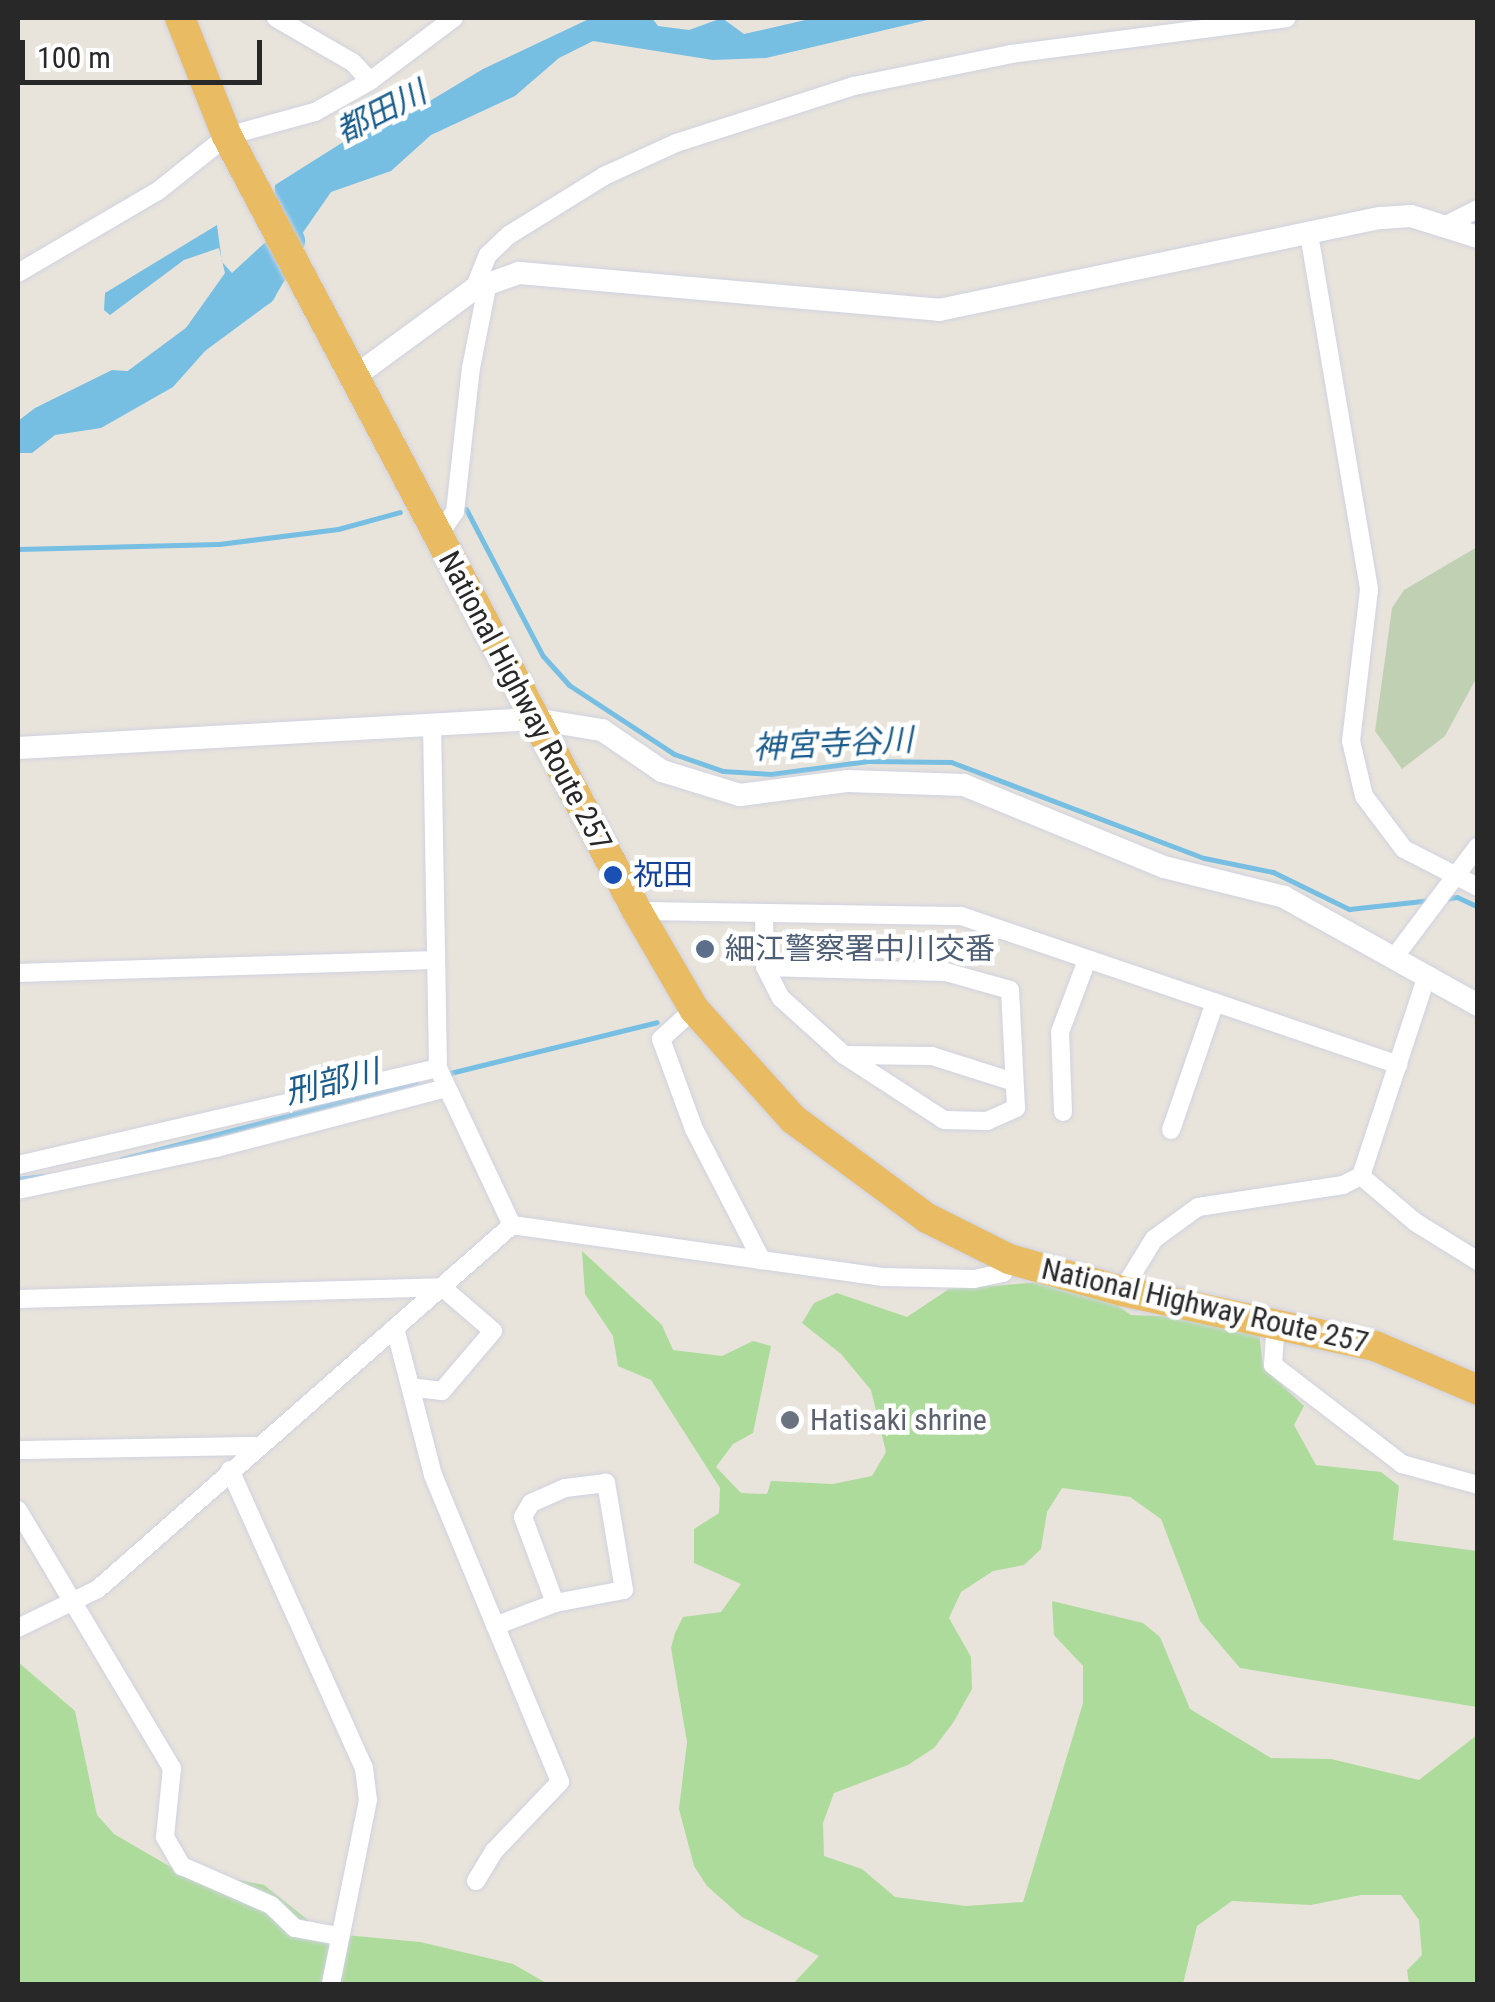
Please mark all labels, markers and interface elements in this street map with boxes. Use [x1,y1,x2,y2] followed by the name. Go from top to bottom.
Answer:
[25,20,268,82] scale bar
[37,40,111,75] text: 100 m
[330,73,432,151] water label: 都田川
[431,545,619,857] street label: National Highway Route 257
[752,721,914,767] water label: 神宮寺谷川
[633,857,693,893] place label: 祝田
[602,864,624,886] marker: 祝田
[725,931,995,967] place label: 細江警察署中川交番
[694,938,716,960] marker: 細江警察署中川交番
[281,1052,383,1112] water label: 刑部川
[1038,1251,1372,1361] street label: National Highway Route 257
[810,1402,987,1438] place label: Hatisaki shrine
[779,1409,801,1431] marker: Hatisaki shrine

